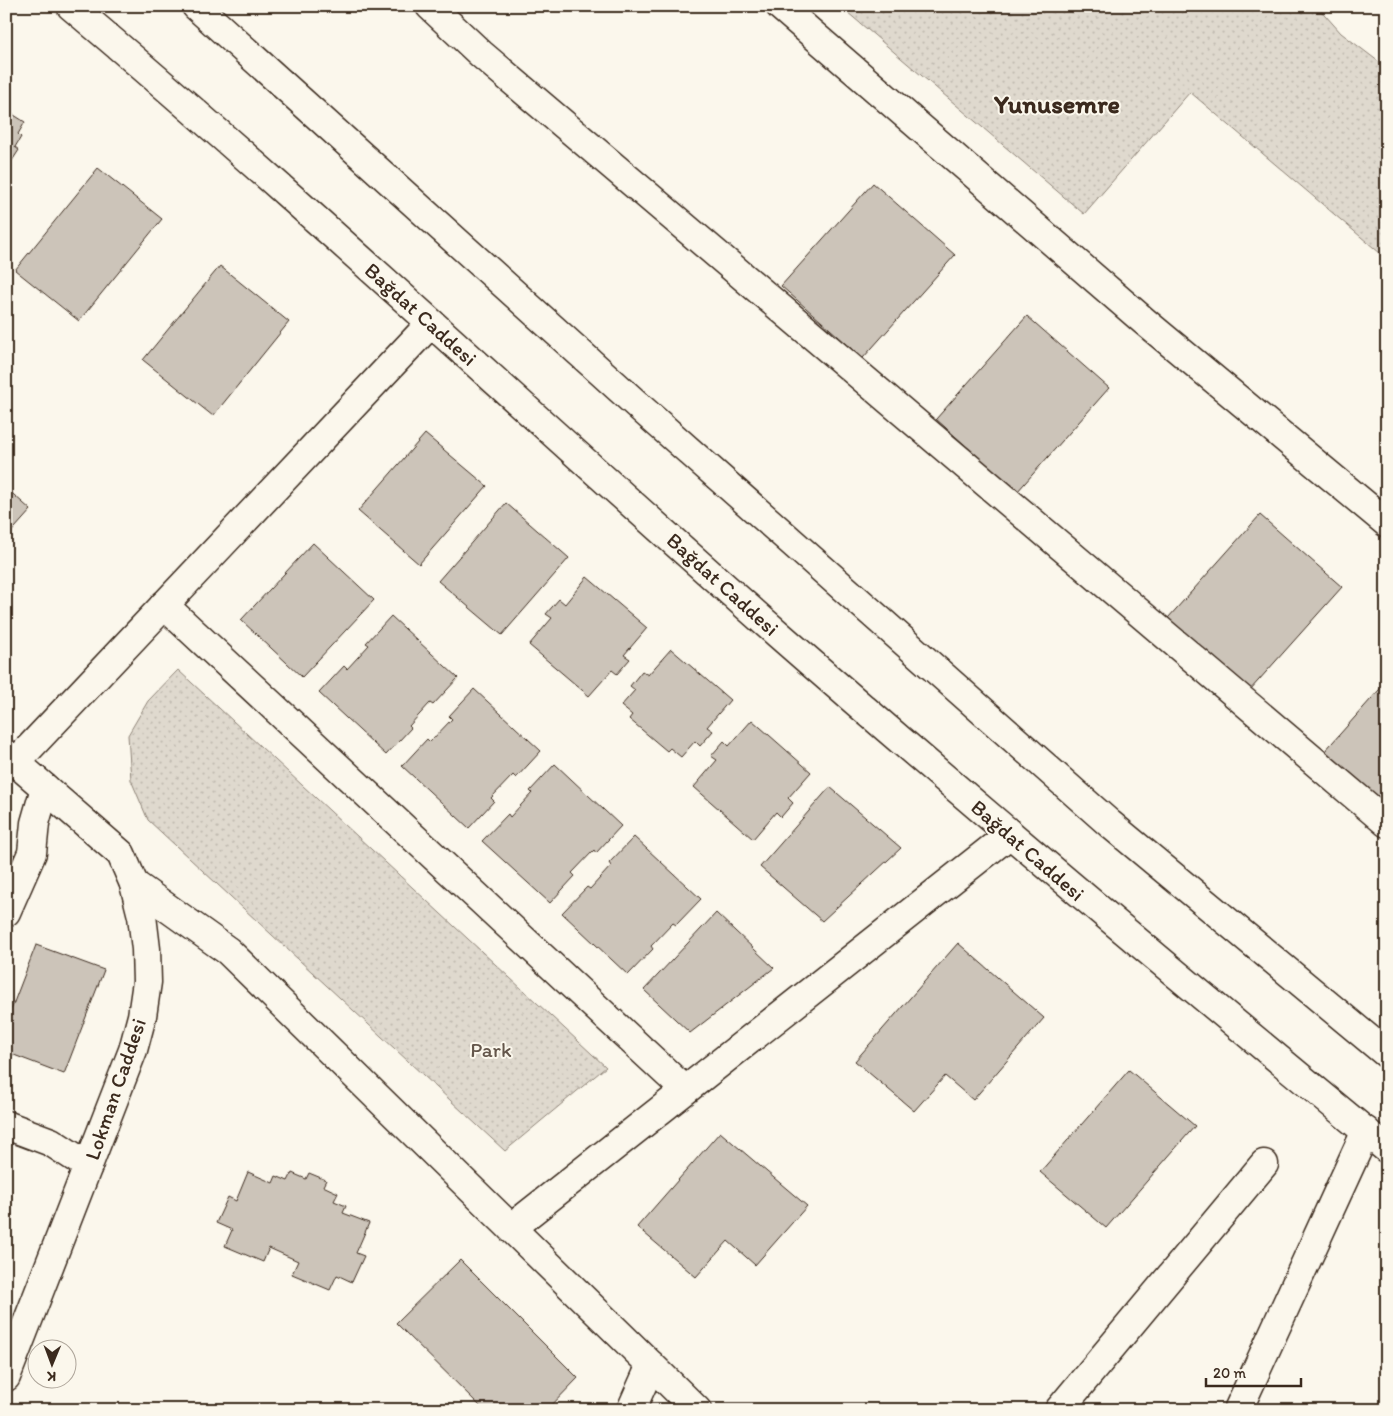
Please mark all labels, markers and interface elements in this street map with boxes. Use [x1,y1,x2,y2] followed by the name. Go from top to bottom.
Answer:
[993,88,1120,120] district label: Yunusemre
[360,257,482,371] street label: Bağdat Caddesi
[662,527,784,641] street label: Bağdat Caddesi
[966,794,1090,906] street label: Bağdat Caddesi
[79,1015,151,1163] street label: Lokman Caddesi
[470,1037,512,1062] park label: Park
[28,1338,78,1388] north arrow
[1206,1356,1300,1388] scale bar
[1213,1364,1247,1382] text: 20 m
[46,1368,56,1385] text: K

